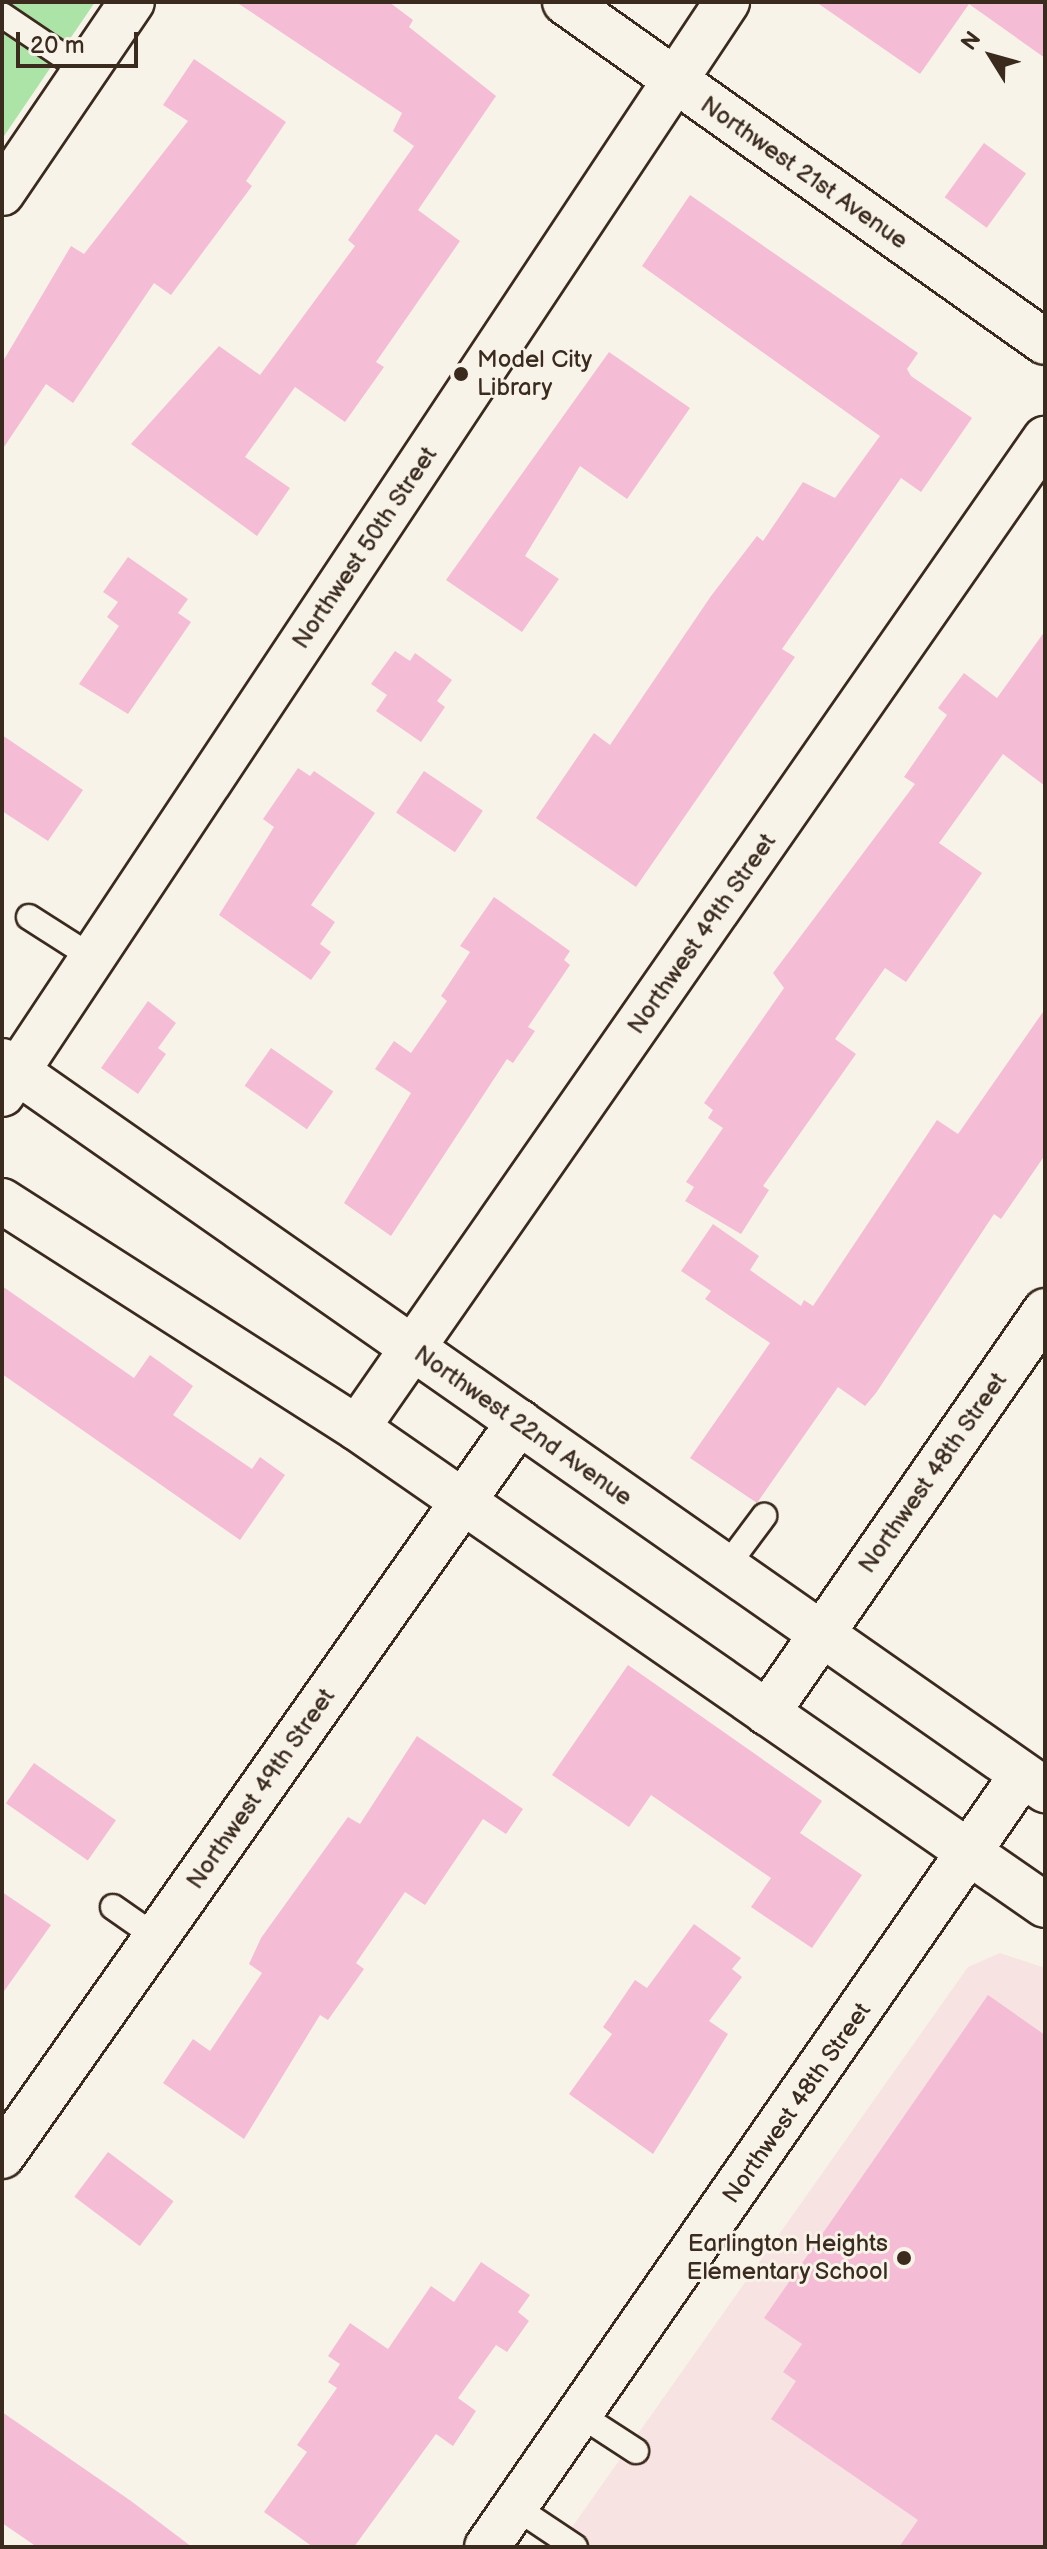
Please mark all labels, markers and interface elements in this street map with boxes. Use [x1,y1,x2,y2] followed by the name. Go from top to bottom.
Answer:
[20,16,142,66] scale bar
[951,16,1031,96] north arrow
[956,27,987,56] text: N
[30,31,85,60] text: 20 m
[695,91,913,255] street label: Northwest 21st Avenue
[477,346,592,402] place label: Model City Library
[452,365,470,383] marker: Model City Library
[287,441,443,655] street label: Northwest 50th Street
[622,828,782,1040] street label: Northwest 49th Street
[408,1340,638,1512] street label: Northwest 22nd Avenue
[853,1367,1013,1579] street label: Northwest 48th Street
[181,1683,341,1895] street label: Northwest 49th Street
[717,1997,877,2209] street label: Northwest 48th Street
[685,2230,888,2286] place label: Earlington Heights Elementary School
[895,2249,913,2267] marker: Earlington Heights Elementary School

